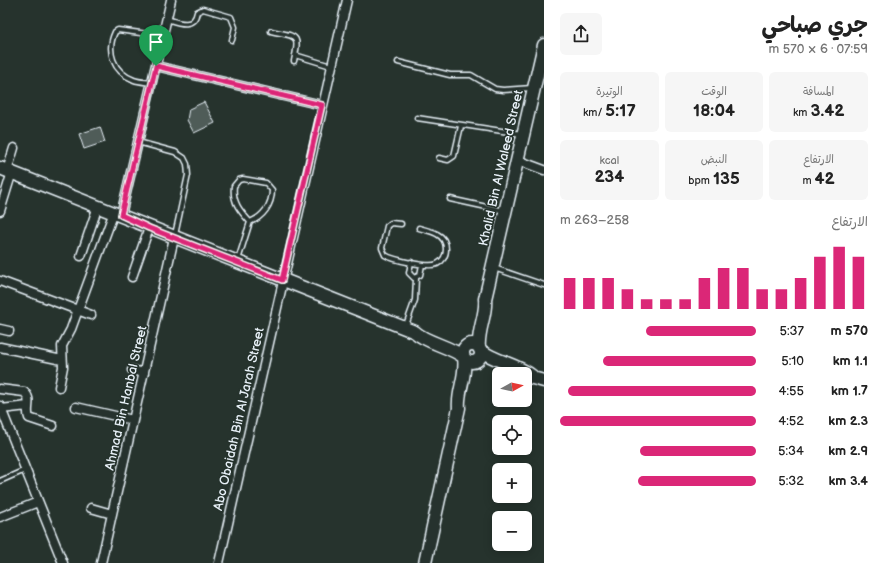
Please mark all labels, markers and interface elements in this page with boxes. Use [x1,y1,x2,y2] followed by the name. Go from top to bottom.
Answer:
[762,12,868,39] text: جري صباحي
[560,13,602,55] button: share
[139,25,173,66] pin
[145,31,167,53] icon: arrive
[769,41,868,57] text: 07:59 · 6 × 570 m
[596,85,623,98] text: الوتيرة
[701,85,727,98] text: الوقت
[803,85,834,98] text: المسافة
[475,88,527,248] street label: Khalid Bin Al Waleed Street
[605,101,636,121] text: 5:17
[693,101,735,121] text: 18:04
[810,101,844,121] text: 3.42
[583,106,605,119] text: /km
[793,106,810,119] text: km
[701,153,727,166] text: النبض
[803,153,834,166] text: الارتفاع
[599,154,619,167] text: kcal
[594,167,624,187] text: 234
[713,169,740,189] text: 135
[815,169,835,189] text: 42
[688,174,713,187] text: bpm
[803,174,815,187] text: m
[560,212,629,228] text: 258–263 m
[832,214,868,230] text: الارتفاع
[780,323,804,339] text: 5:37
[831,323,868,339] text: 570 m
[102,324,150,472] street label: Ahmad Bin Hanbal Street
[210,326,268,512] street label: Abo Obaidah Bin Al Jarah Street
[781,353,804,369] text: 5:10
[833,353,868,369] text: 1.1 km
[492,367,532,407] north arrow
[492,367,532,551] map controls
[779,383,804,399] text: 4:55
[831,383,868,399] text: 1.7 km
[778,413,804,429] text: 4:52
[828,413,868,429] text: 2.3 km
[492,415,532,455] button: locate
[778,443,804,459] text: 5:34
[828,443,868,459] text: 2.9 km
[492,463,532,503] button: +
[778,473,804,489] text: 5:32
[828,473,868,489] text: 3.4 km
[492,511,532,551] button: −

